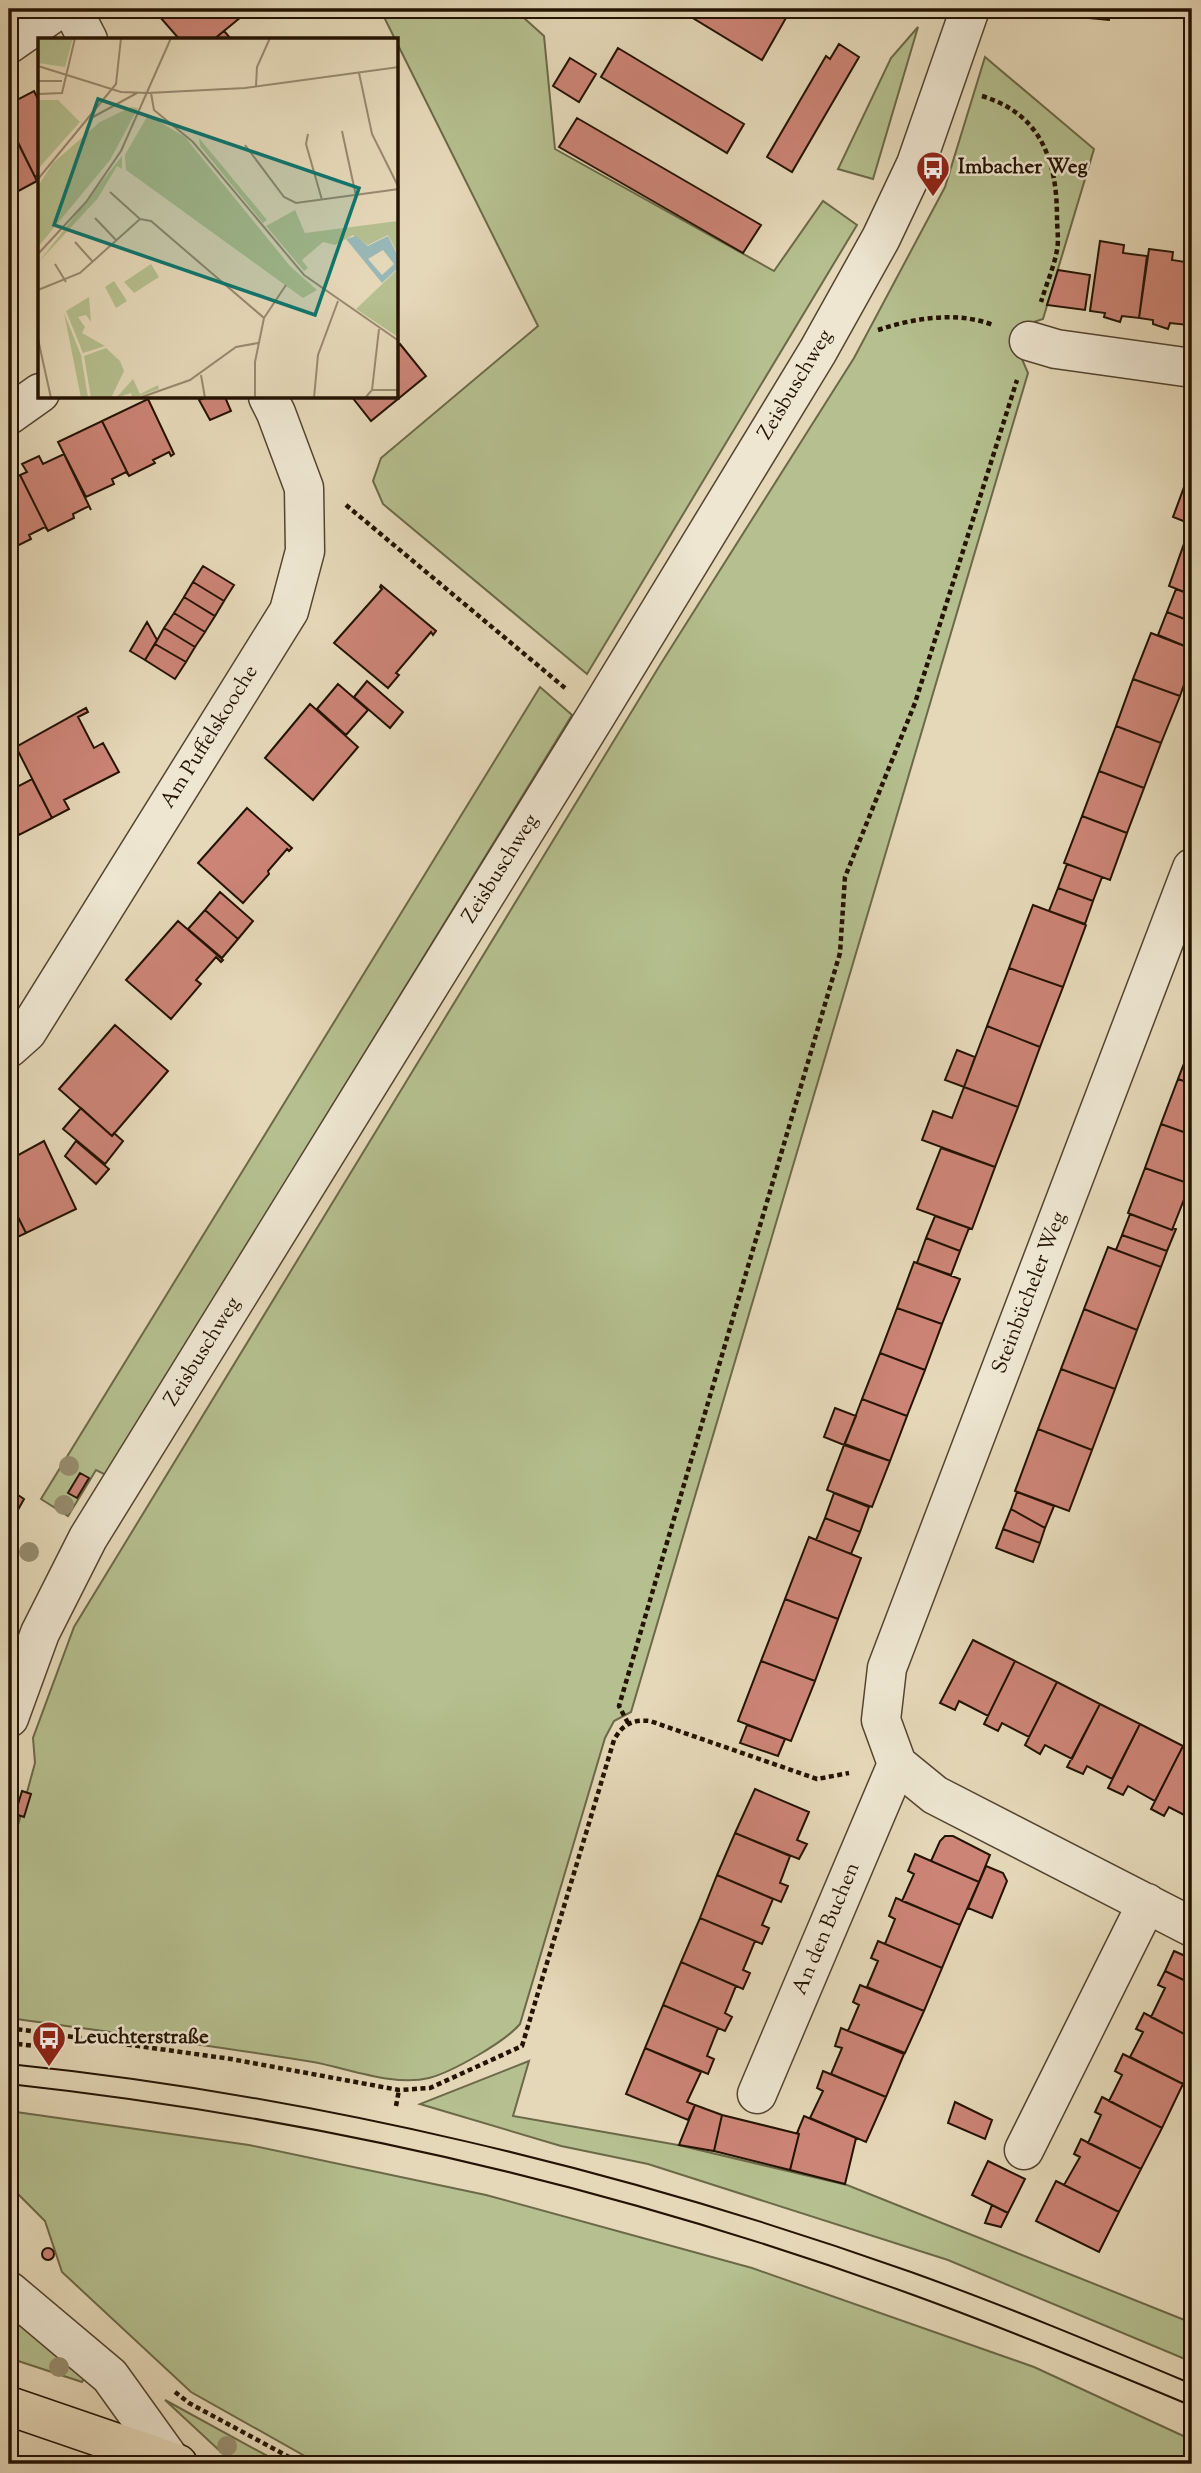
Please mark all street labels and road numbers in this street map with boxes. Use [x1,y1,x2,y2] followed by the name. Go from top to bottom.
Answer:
[751,324,841,446] street label: Zeisbuschweg
[154,660,266,814] street label: Am Puffelskooche
[455,808,547,930] street label: Zeisbuschweg
[985,1208,1075,1378] street label: Steinbücheler Weg
[157,1291,249,1413] street label: Zeisbuschweg
[786,1858,868,2000] street label: An den Buchen

